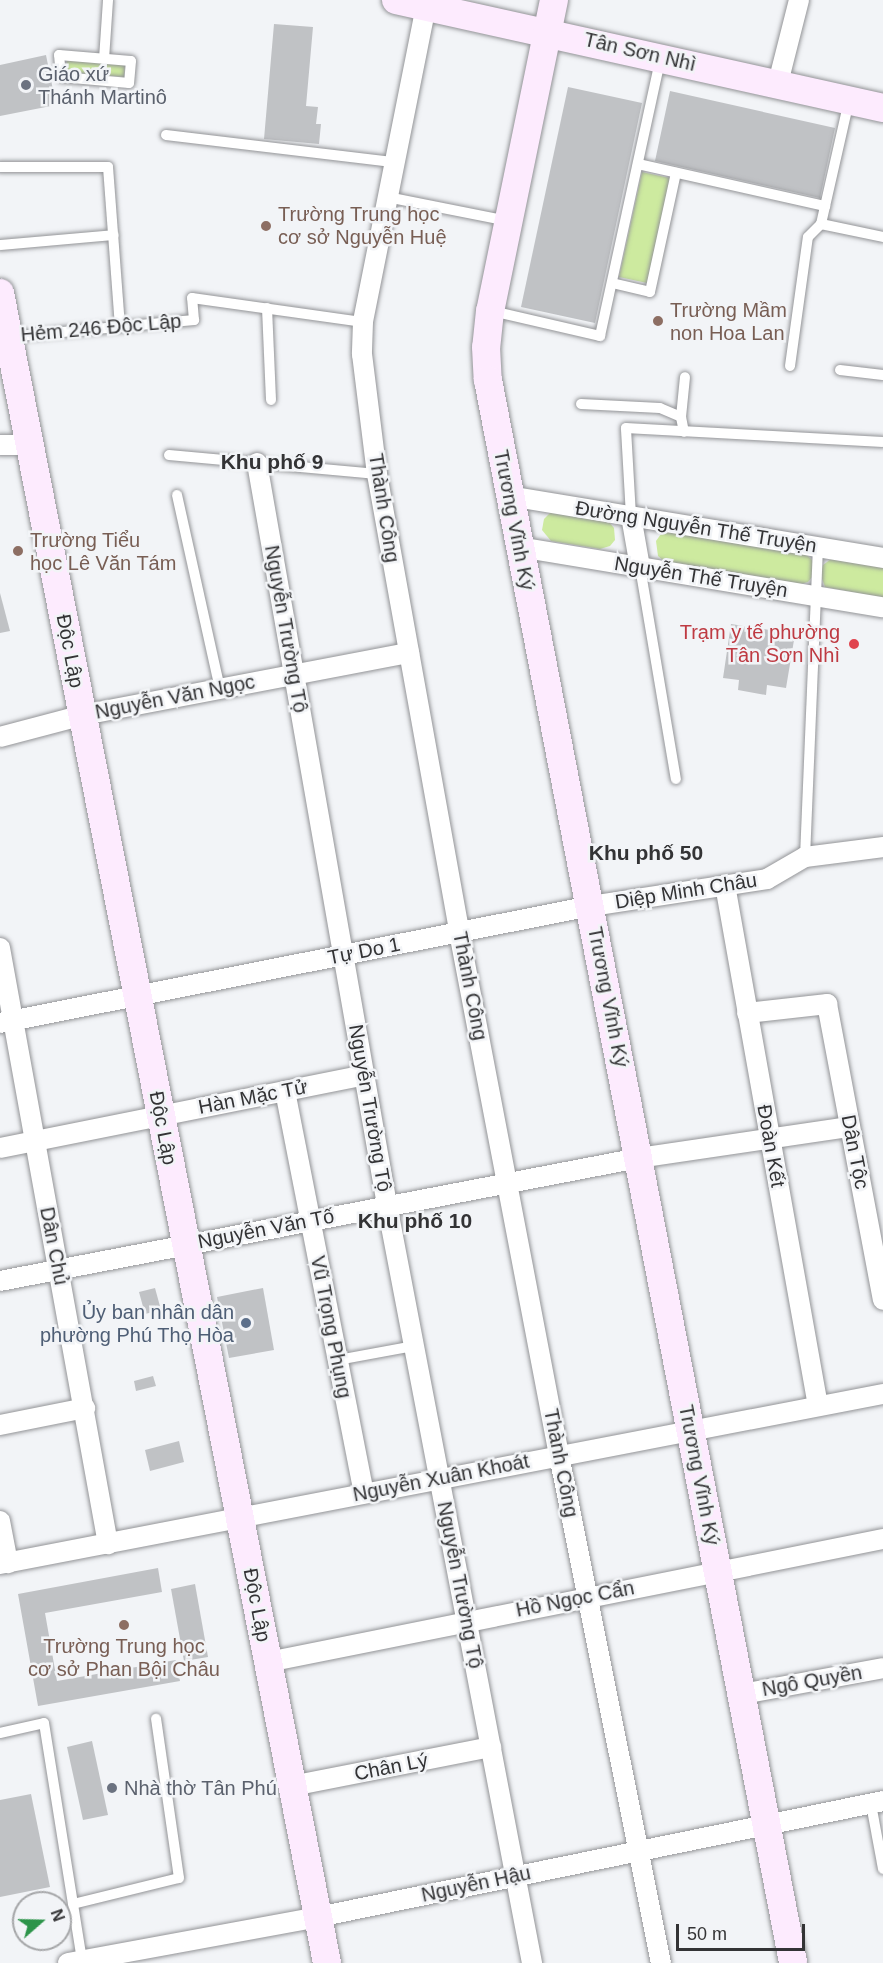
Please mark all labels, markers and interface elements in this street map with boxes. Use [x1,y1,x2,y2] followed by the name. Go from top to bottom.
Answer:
[582,27,698,77] street label: Tân Sơn Nhì
[38,62,167,109] place label: Giáo xứ Thánh Martinô
[19,78,33,92] marker: Giáo xứ Thánh Martinô
[278,202,447,249] place label: Trường Trung học cơ sở Nguyễn Huệ
[259,219,273,233] marker: Trường Trung học cơ sở Nguyễn Huệ
[670,298,787,345] place label: Trường Mầm non Hoa Lan
[20,309,182,347] street label: Hẻm 246 Độc Lập
[651,314,665,328] marker: Trường Mầm non Hoa Lan
[489,448,539,592] street label: Trương Vĩnh Ký
[221,449,323,475] district label: Khu phố 9
[364,452,404,564] street label: Thành Công
[573,496,819,558] street label: Đường Nguyễn Thế Truyện
[30,528,177,575] place label: Trường Tiểu học Lê Văn Tám
[259,543,313,715] street label: Nguyễn Trường Tộ
[11,544,25,558] marker: Trường Tiểu học Lê Văn Tám
[612,551,790,603] street label: Nguyễn Thế Truyện
[51,612,89,690] street label: Độc Lập
[680,620,840,667] place label: Trạm y tế phường Tân Sơn Nhì
[845,635,863,653] marker: Trạm y tế phường Tân Sơn Nhì
[93,670,257,724] street label: Nguyễn Văn Ngọc
[589,840,703,866] district label: Khu phố 50
[613,868,759,914] street label: Diệp Minh Châu
[583,925,633,1069] street label: Trương Vĩnh Ký
[448,930,492,1042] street label: Thành Công
[326,932,402,970] street label: Tự Do 1
[343,1022,397,1194] street label: Nguyễn Trường Tộ
[196,1075,310,1119] street label: Hàn Mặc Tử
[144,1089,182,1167] street label: Độc Lập
[752,1103,790,1189] street label: Đoàn Kết
[836,1113,874,1191] street label: Dân Tộc
[195,1204,337,1254] street label: Nguyễn Văn Tố
[35,1205,73,1287] street label: Dân Chủ
[358,1208,472,1234] district label: Khu phố 10
[305,1254,357,1400] street label: Vũ Trọng Phụng
[40,1300,234,1347] place label: Ủy ban nhân dân phường Phú Thọ Hòa
[239,1316,253,1330] marker: Ủy ban nhân dân phường Phú Thọ Hòa
[674,1403,724,1547] street label: Trương Vĩnh Ký
[539,1407,583,1519] street label: Thành Công
[351,1449,531,1507] street label: Nguyễn Xuân Khoát
[432,1499,488,1671] street label: Nguyễn Trường Tộ
[238,1566,276,1644] street label: Độc Lập
[514,1576,636,1622] street label: Hồ Ngọc Cẩn
[117,1618,131,1632] marker: Trường Trung học cơ sở Phan Bội Châu
[28,1634,220,1681] place label: Trường Trung học cơ sở Phan Bội Châu
[760,1660,864,1702] street label: Ngô Quyền
[352,1748,430,1786] street label: Chân Lý
[124,1776,277,1800] place label: Nhà thờ Tân Phú
[105,1781,119,1795] marker: Nhà thờ Tân Phú
[419,1861,533,1907] street label: Nguyễn Hậu
[12,1891,72,1951] north arrow
[48,1907,67,1924] text: N
[679,1912,808,1950] scale bar
[687,1924,727,1944] text: 50 m

